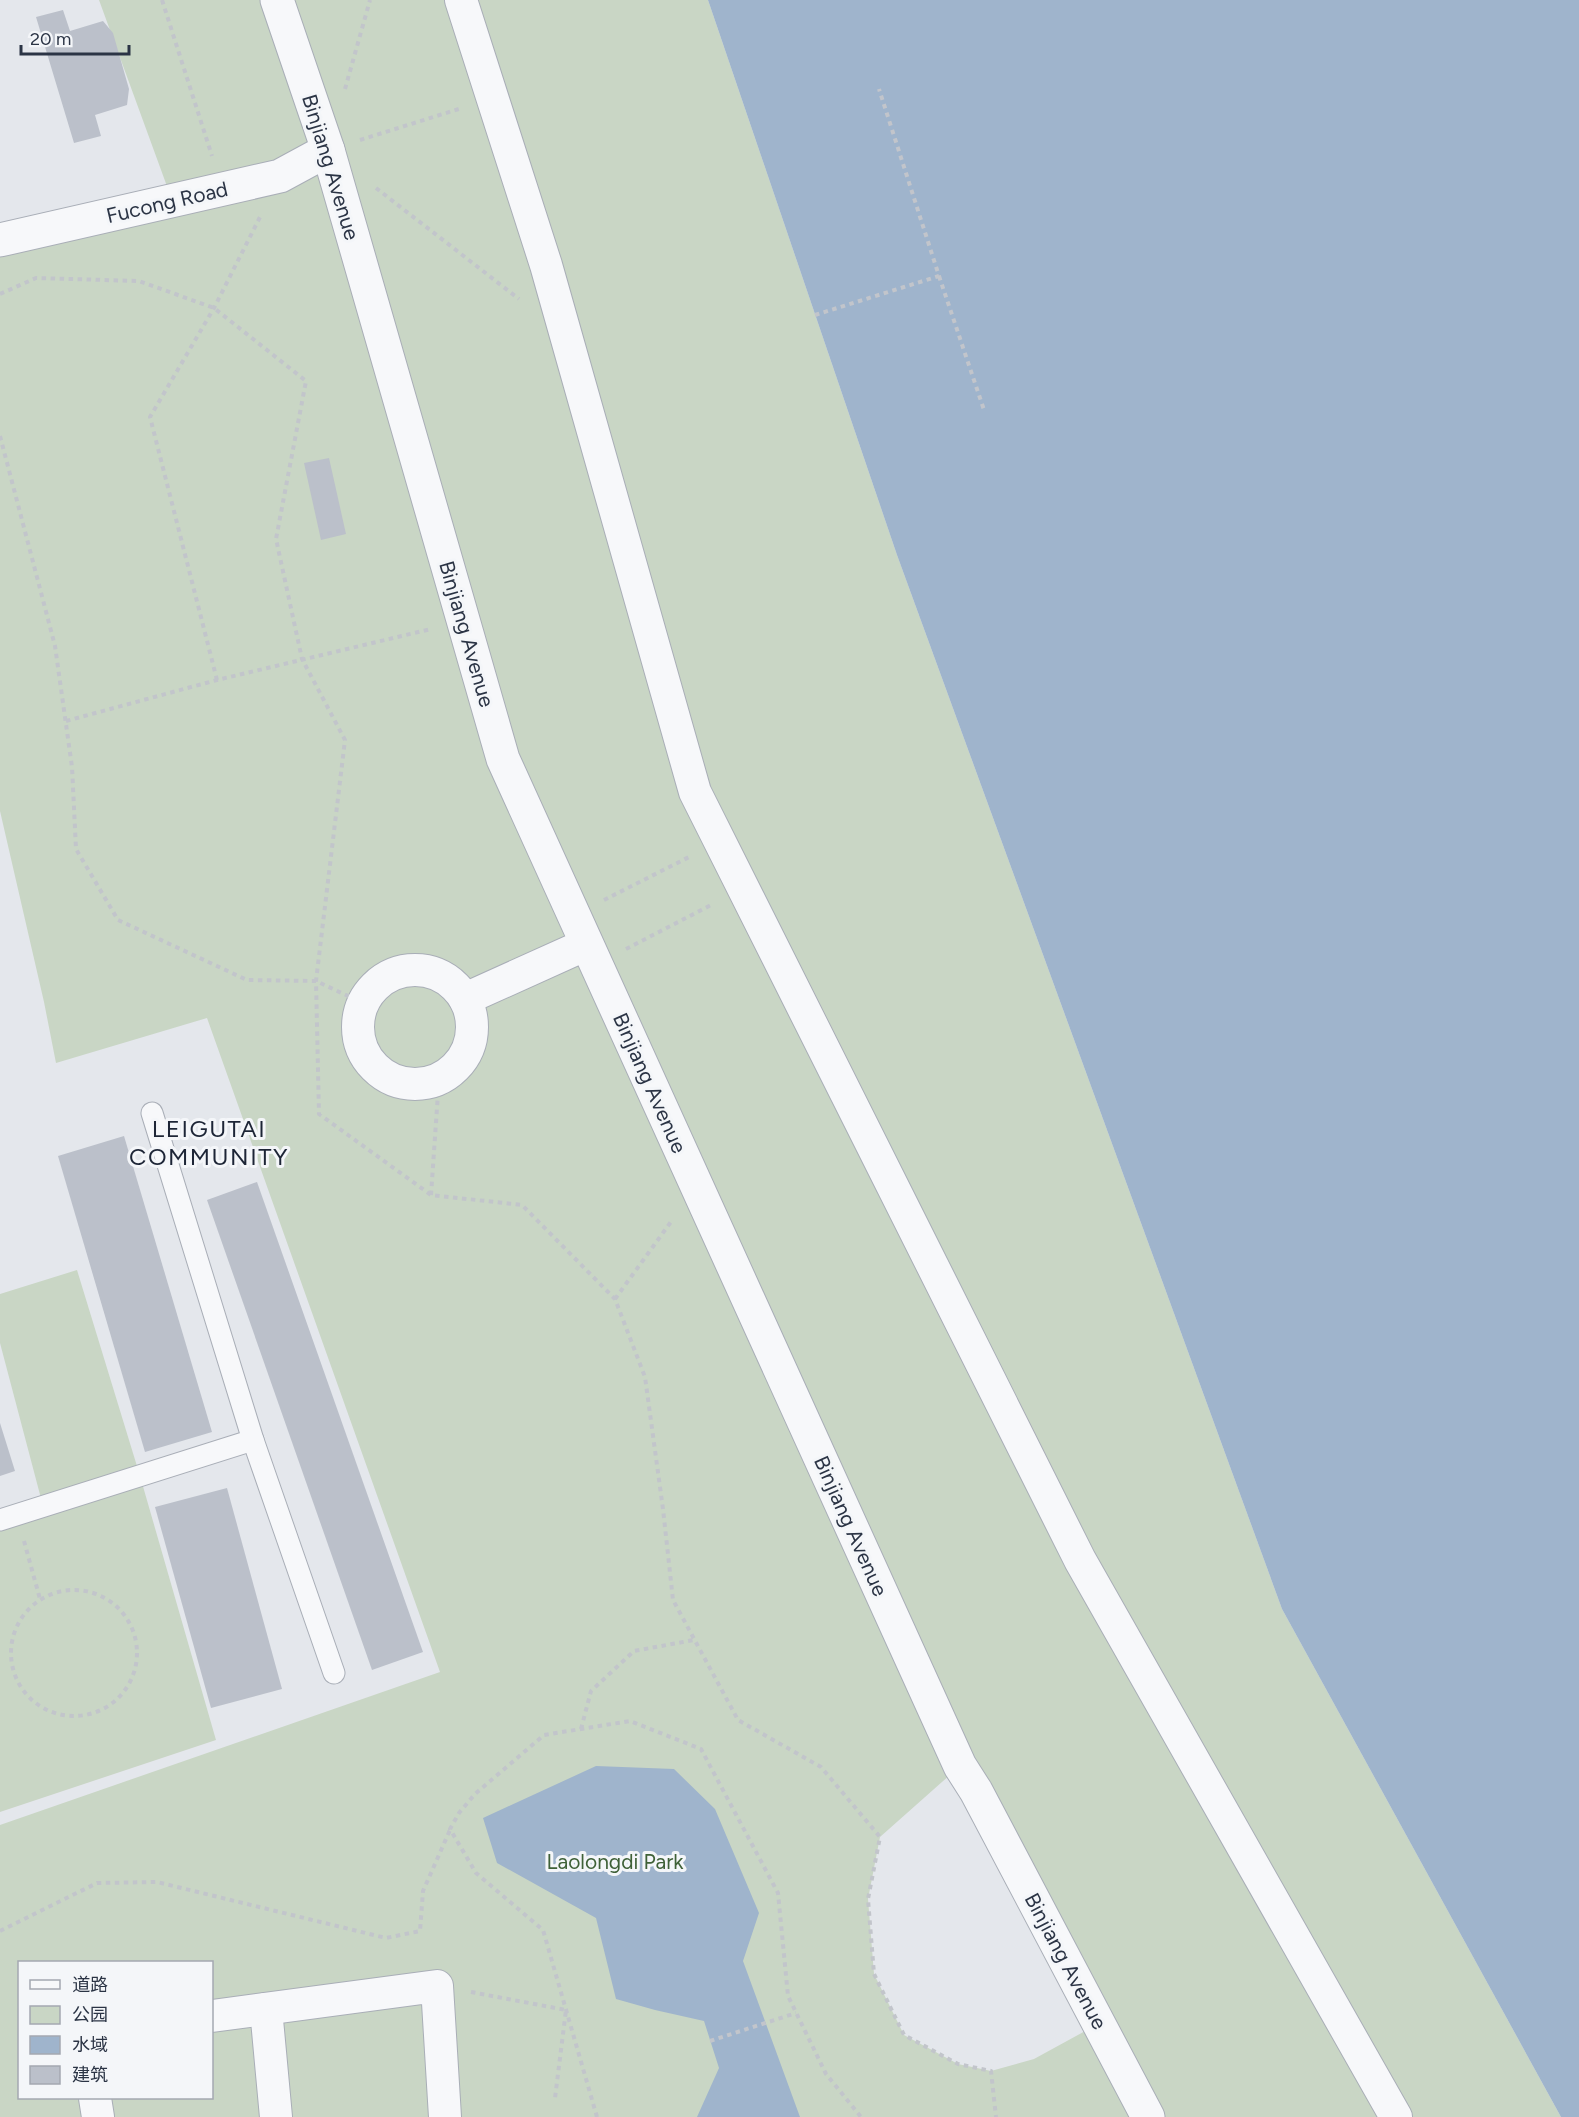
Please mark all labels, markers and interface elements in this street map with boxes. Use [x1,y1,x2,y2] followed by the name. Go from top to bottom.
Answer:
[21,18,129,56] scale bar
[30,28,71,50] text: 20 m
[297,91,365,243] street label: Binjiang Avenue
[104,176,230,228] street label: Fucong Road
[434,558,500,710] street label: Binjiang Avenue
[608,1009,692,1157] street label: Binjiang Avenue
[129,1114,289,1171] district label: LEIGUTAI COMMUNITY
[809,1452,893,1600] street label: Binjiang Avenue
[547,1849,684,1874] park label: Laolongdi Park
[1020,1889,1112,2033] street label: Binjiang Avenue
[18,1961,213,2099] legend
[72,1974,108,1996] text: 道路
[72,2004,108,2026] text: 公园
[72,2034,108,2056] text: 水域
[72,2064,108,2086] text: 建筑

